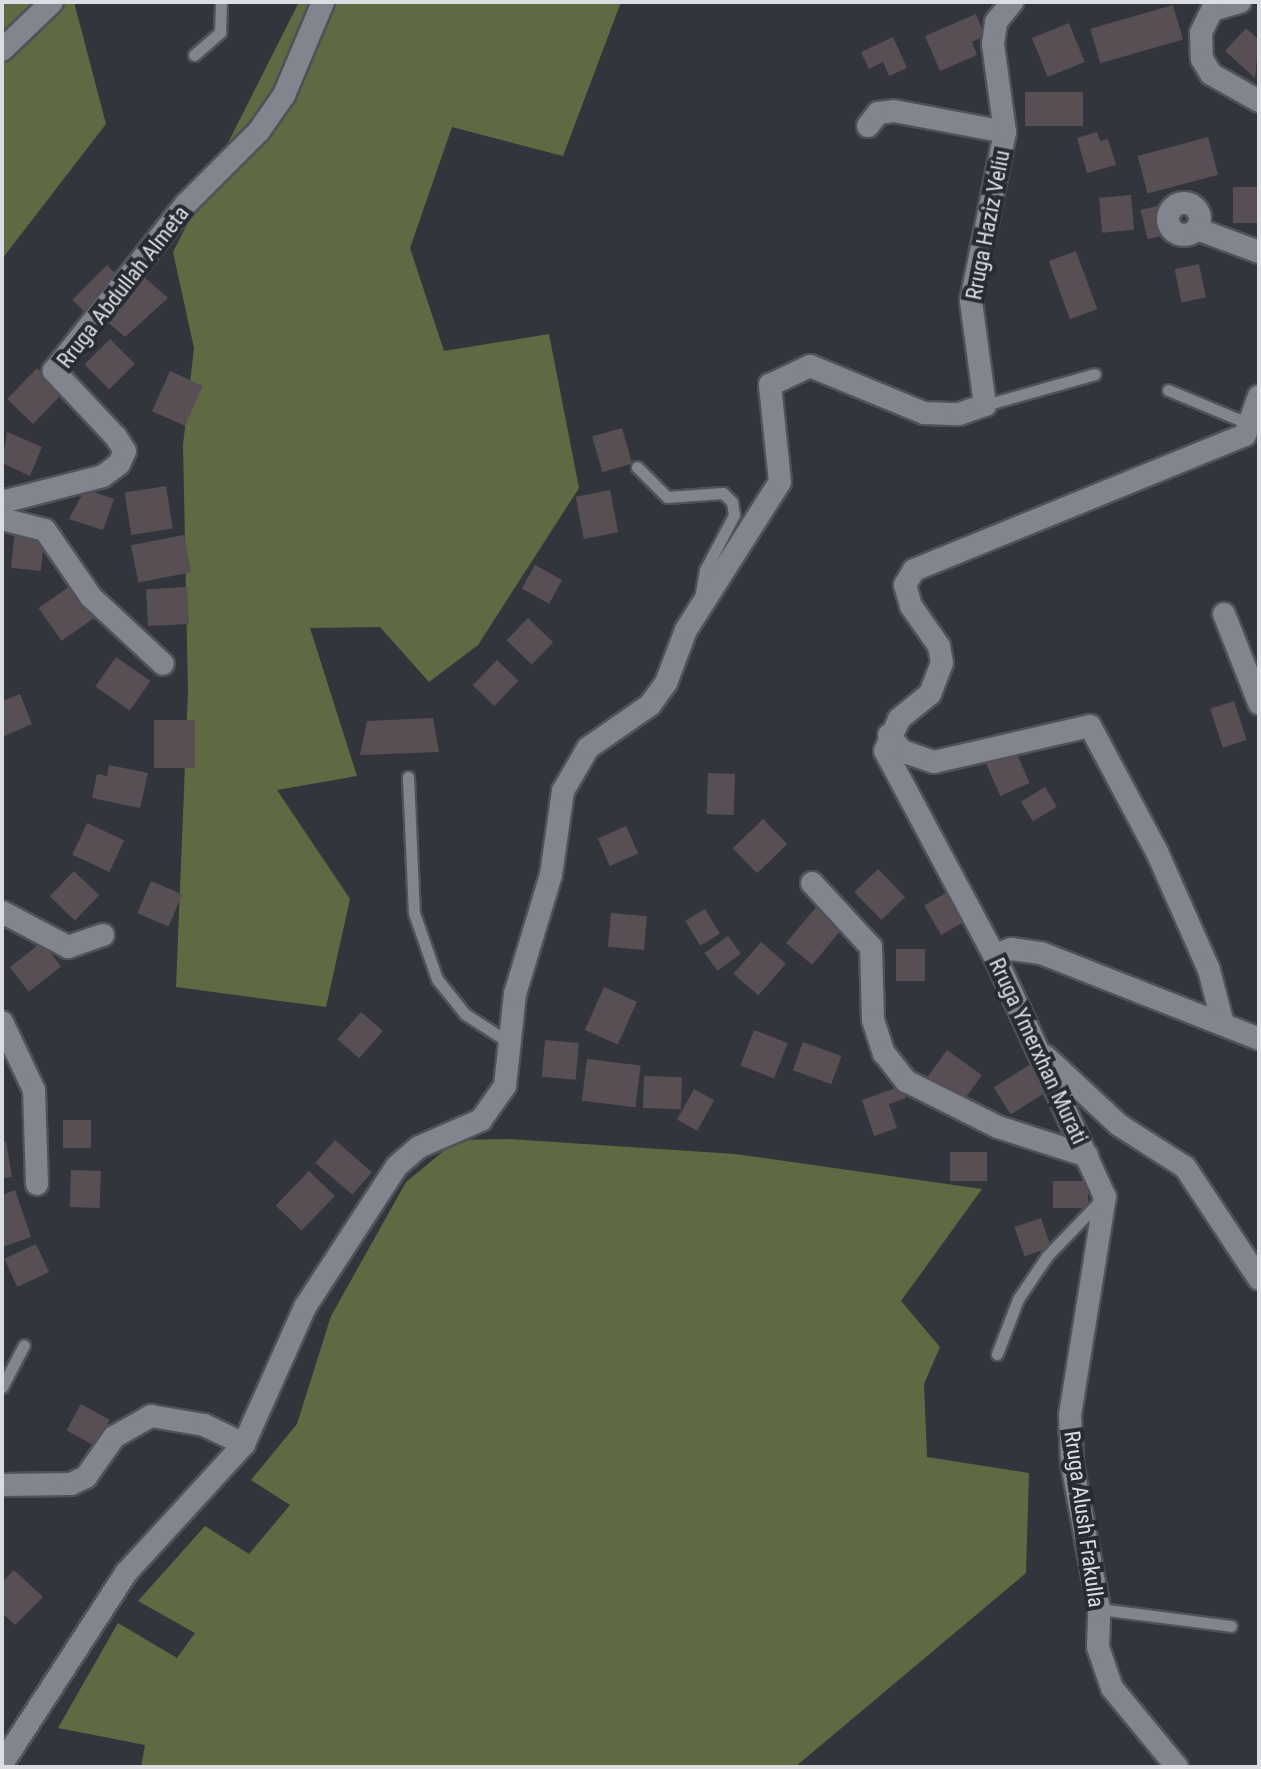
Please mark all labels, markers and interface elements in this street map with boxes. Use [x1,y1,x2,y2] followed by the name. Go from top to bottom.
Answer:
[961,148,1015,302] street label: Rruga Haziz Veliu
[51,201,195,373] street label: Rruga Abdullah Almeta
[983,954,1093,1148] street label: Rruga Ymerxhan Murati
[1059,1429,1109,1609] street label: Rruga Alush Frakulla

